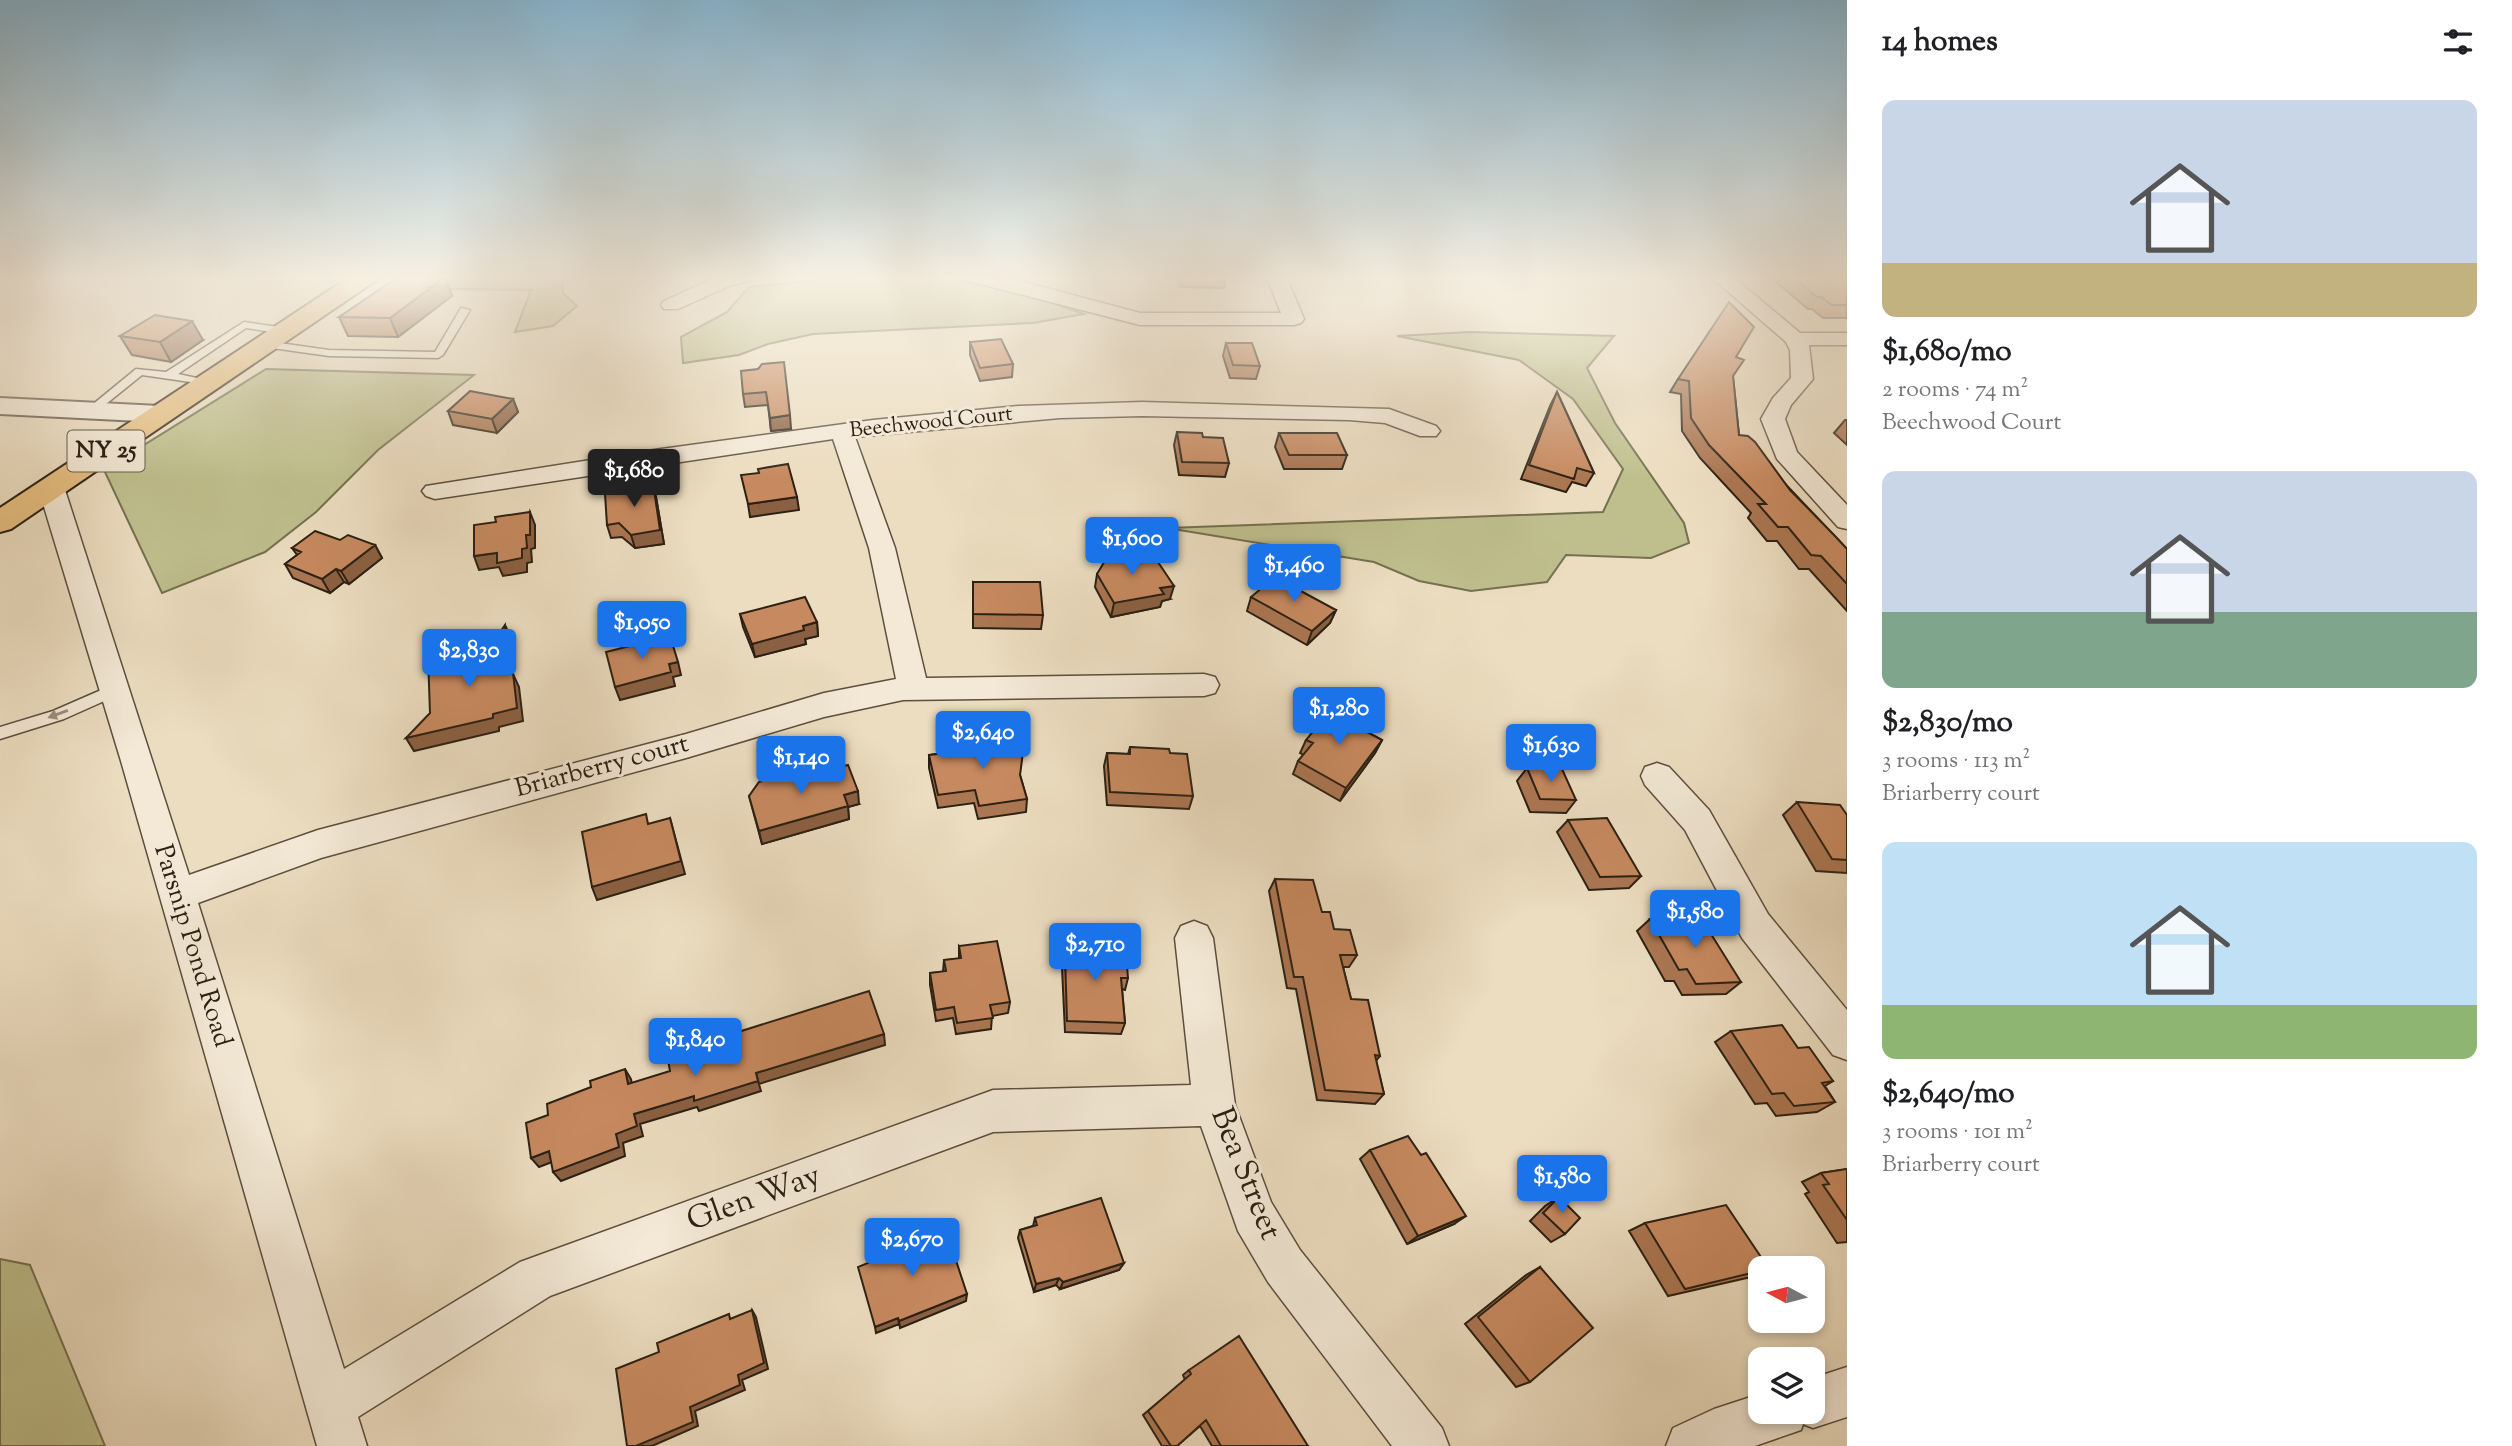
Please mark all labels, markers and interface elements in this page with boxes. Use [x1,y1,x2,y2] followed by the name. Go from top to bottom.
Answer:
[1882,21,1998,64] text: 14 homes
[2439,23,2477,61] icon: filters
[2117,145,2243,271] icon: home
[1882,331,2012,374] text: $1,680/mo
[1882,374,2028,407] text: 2 rooms · 74 m²
[848,400,1014,446] street label: Beechwood Court
[1882,407,2061,440] text: Beechwood Court
[68,430,144,472] road number: NY 25
[577,449,691,509] pin: $1,680
[604,455,664,488] text: $1,680
[2117,516,2243,642] icon: home
[1075,518,1189,577] pin: $1,600
[1101,523,1163,556] text: $1,600
[1237,544,1351,604] pin: $1,460
[1264,550,1324,583] text: $1,460
[585,602,699,661] pin: $1,050
[613,607,671,640] text: $1,050
[412,630,526,689] pin: $2,830
[438,635,500,668] text: $2,830
[1282,688,1396,747] pin: $1,280
[1309,693,1369,726] text: $1,280
[1882,702,2013,745] text: $2,830/mo
[48,708,69,719] one-way arrow
[926,712,1040,771] pin: $2,640
[952,717,1014,750] text: $2,640
[1494,724,1608,784] pin: $1,630
[511,726,693,808] street label: Briarberry court
[1522,730,1580,763] text: $1,630
[744,736,858,796] pin: $1,140
[772,742,830,775] text: $1,140
[1882,745,2030,778] text: 3 rooms · 113 m²
[1882,778,2040,811] text: Briarberry court
[144,840,240,1052] street label: Parsnip Pond Road
[2117,887,2243,1013] icon: home
[1638,890,1752,950] pin: $1,580
[1666,896,1724,929] text: $1,580
[1038,923,1152,983] pin: $2,710
[1065,929,1125,962] text: $2,710
[638,1018,752,1078] pin: $1,840
[665,1024,725,1057] text: $1,840
[1882,1073,2015,1116] text: $2,640/mo
[1198,1101,1292,1247] street label: Bea Street
[1882,1116,2033,1149] text: 3 rooms · 101 m²
[1882,1149,2040,1182] text: Briarberry court
[681,1154,827,1244] street label: Glen Way
[1505,1156,1619,1215] pin: $1,580
[1533,1161,1591,1194] text: $1,580
[855,1218,969,1278] pin: $2,670
[881,1224,944,1257] text: $2,670
[1748,1256,1825,1334] north arrow
[1748,1256,1825,1424] map controls
[1748,1347,1825,1424] button: layers

